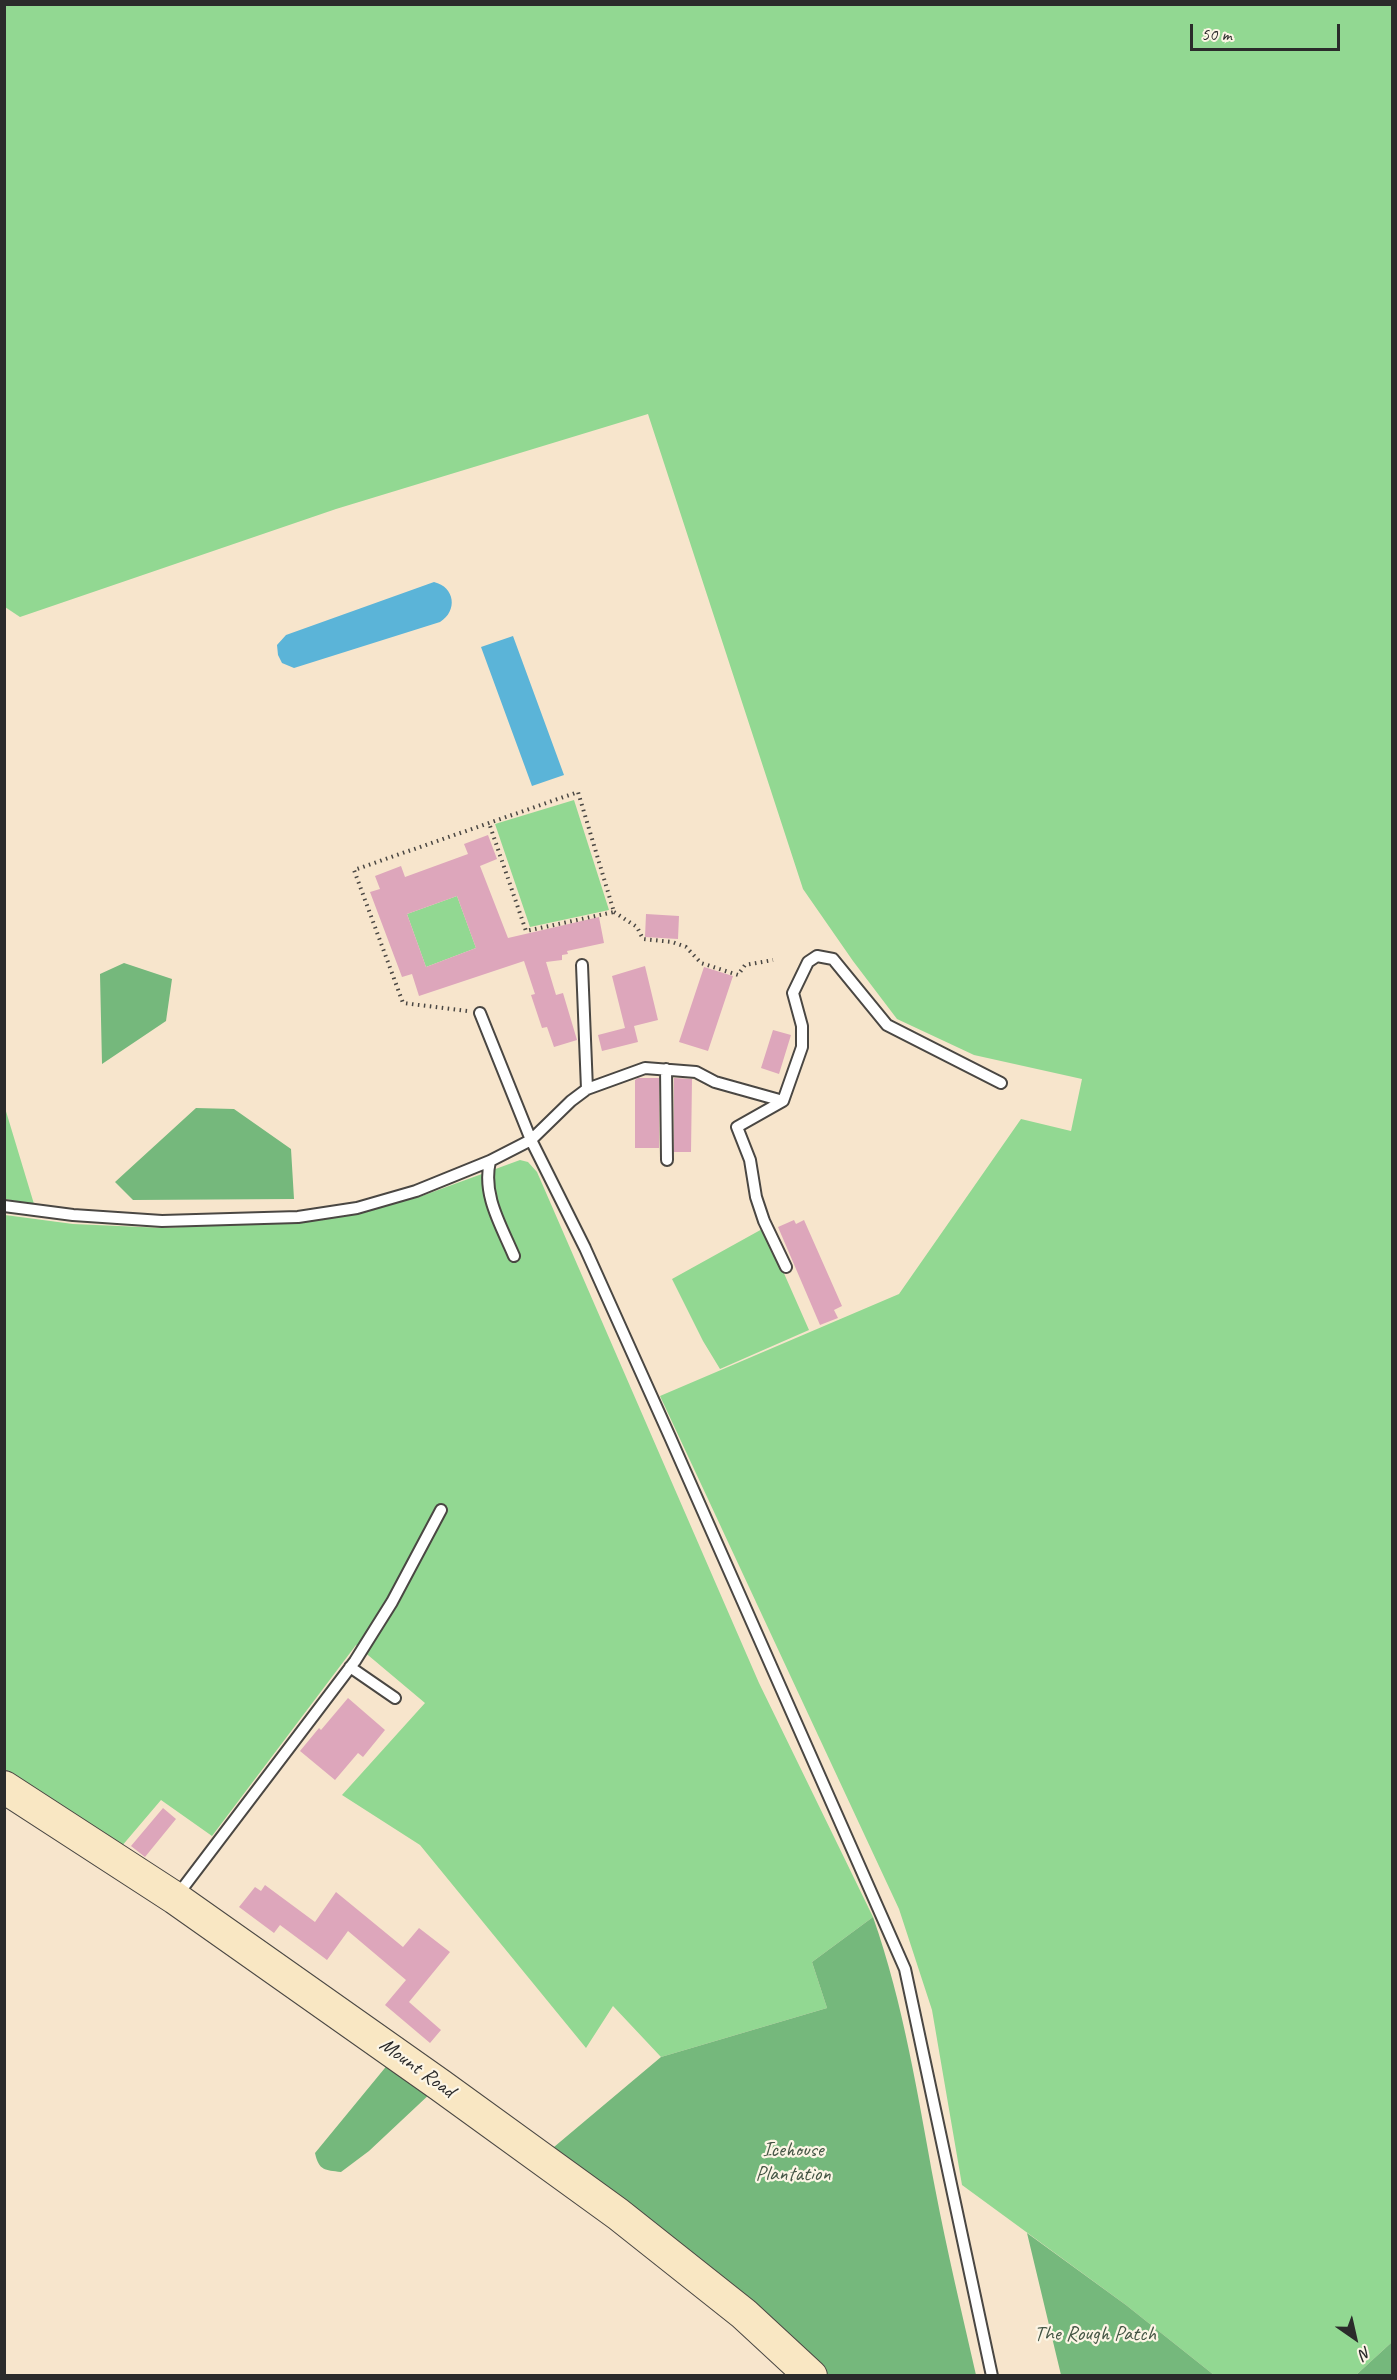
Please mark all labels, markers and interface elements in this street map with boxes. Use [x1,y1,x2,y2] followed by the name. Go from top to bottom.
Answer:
[1193,12,1343,50] scale bar
[1201,23,1232,45] text: 50 m
[374,2032,460,2104] street label: Mount Road
[755,2137,831,2187] park label: Icehouse Plantation
[1325,2308,1385,2368] north arrow
[1034,2321,1156,2347] park label: The Rough Patch
[1355,2342,1375,2364] text: N

